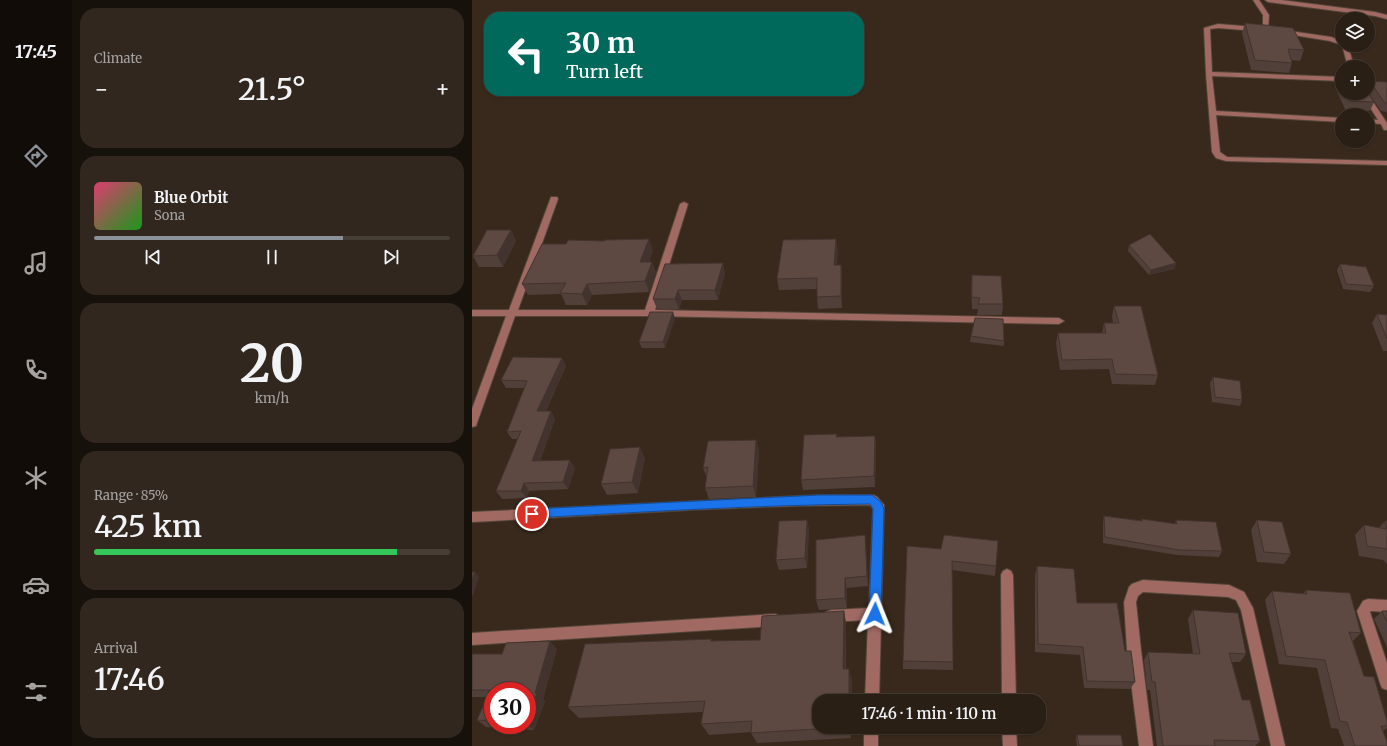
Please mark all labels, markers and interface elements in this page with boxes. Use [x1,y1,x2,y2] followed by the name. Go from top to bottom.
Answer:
[1335,12,1375,148] map controls
[1335,12,1375,52] button: layers
[566,25,635,61] text: 30 m
[500,28,552,80] icon: left
[15,40,57,63] text: 17:45
[94,50,142,67] text: Climate
[566,60,643,83] text: Turn left
[1335,60,1375,100] button: +
[238,70,306,108] text: 21.5°
[94,75,109,103] text: −
[435,75,450,103] text: +
[1335,108,1375,148] button: −
[22,142,50,170] icon: directions
[154,188,228,207] text: Blue Orbit
[154,207,185,224] text: Sona
[142,246,164,268] icon: previous
[261,246,283,268] icon: pause
[380,246,402,268] icon: next
[22,249,50,277] icon: music
[240,331,304,396] text: 20
[22,356,50,384] icon: phone
[255,390,289,407] text: km/h
[22,464,50,492] icon: climate
[94,487,168,504] text: Range · 85%
[515,497,549,531] pin
[521,503,543,525] icon: arrive
[94,507,202,545] text: 425 km
[22,571,50,599] icon: car
[854,593,896,635] position arrow
[94,640,137,657] text: Arrival
[94,660,165,698] text: 17:46
[22,678,50,706] icon: filters
[484,682,536,734] speed limit sign: 30
[862,704,996,723] text: 17:46 · 1 min · 110 m

